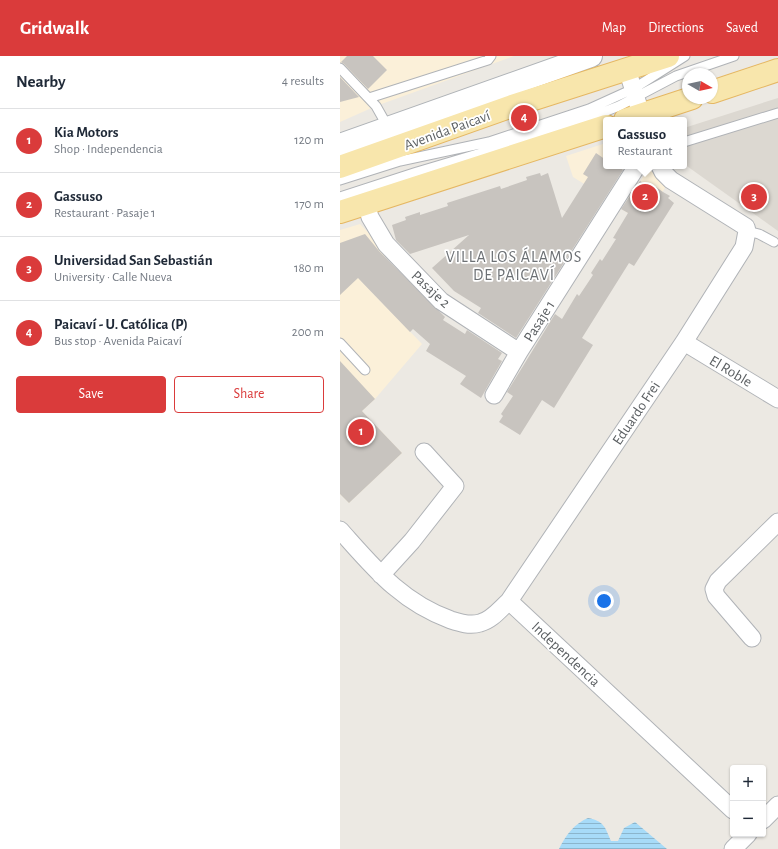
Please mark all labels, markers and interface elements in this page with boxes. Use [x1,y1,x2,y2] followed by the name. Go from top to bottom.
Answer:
[20,19,89,38] text: Gridwalk
[602,21,626,35] text: Map
[648,21,704,35] text: Directions
[726,21,758,35] text: Saved
[682,68,718,104] north arrow
[16,73,66,90] text: Nearby
[282,75,324,88] text: 4 results
[511,103,537,133] pin: 4
[402,108,492,153] street label: Avenida Paicaví
[603,117,687,169] popup
[54,125,119,140] text: Kia Motors
[617,127,666,142] text: Gassuso
[27,134,31,147] text: 1
[294,134,324,147] text: 120 m
[54,143,163,156] text: Shop · Independencia
[617,145,673,158] text: Restaurant
[632,182,658,212] pin: 2
[741,182,767,212] pin: 3
[54,189,103,204] text: Gassuso
[26,198,32,211] text: 2
[295,198,324,211] text: 170 m
[54,207,156,220] text: Restaurant · Pasaje 1
[446,247,582,283] district label: VILLA LOS ÁLAMOS DE PAICAVÍ
[54,253,213,268] text: Universidad San Sebastián
[26,262,32,275] text: 3
[294,262,324,275] text: 180 m
[408,268,453,311] street label: Pasaje 2
[54,271,172,284] text: University · Calle Nueva
[521,298,558,344] street label: Pasaje 1
[54,317,188,332] text: Paicaví - U. Católica (P)
[26,326,32,339] text: 4
[292,326,324,339] text: 200 m
[54,335,182,348] text: Bus stop · Avenida Paicaví
[707,353,755,390] street label: El Roble
[16,376,166,413] button: Save
[174,376,324,413] button: Share
[610,379,663,448] street label: Eduardo Frei
[348,417,374,447] pin: 1
[594,591,614,611] your location
[529,619,603,690] street label: Independencia
[730,765,766,837] map controls
[730,765,766,801] button: +
[730,801,766,837] button: −

